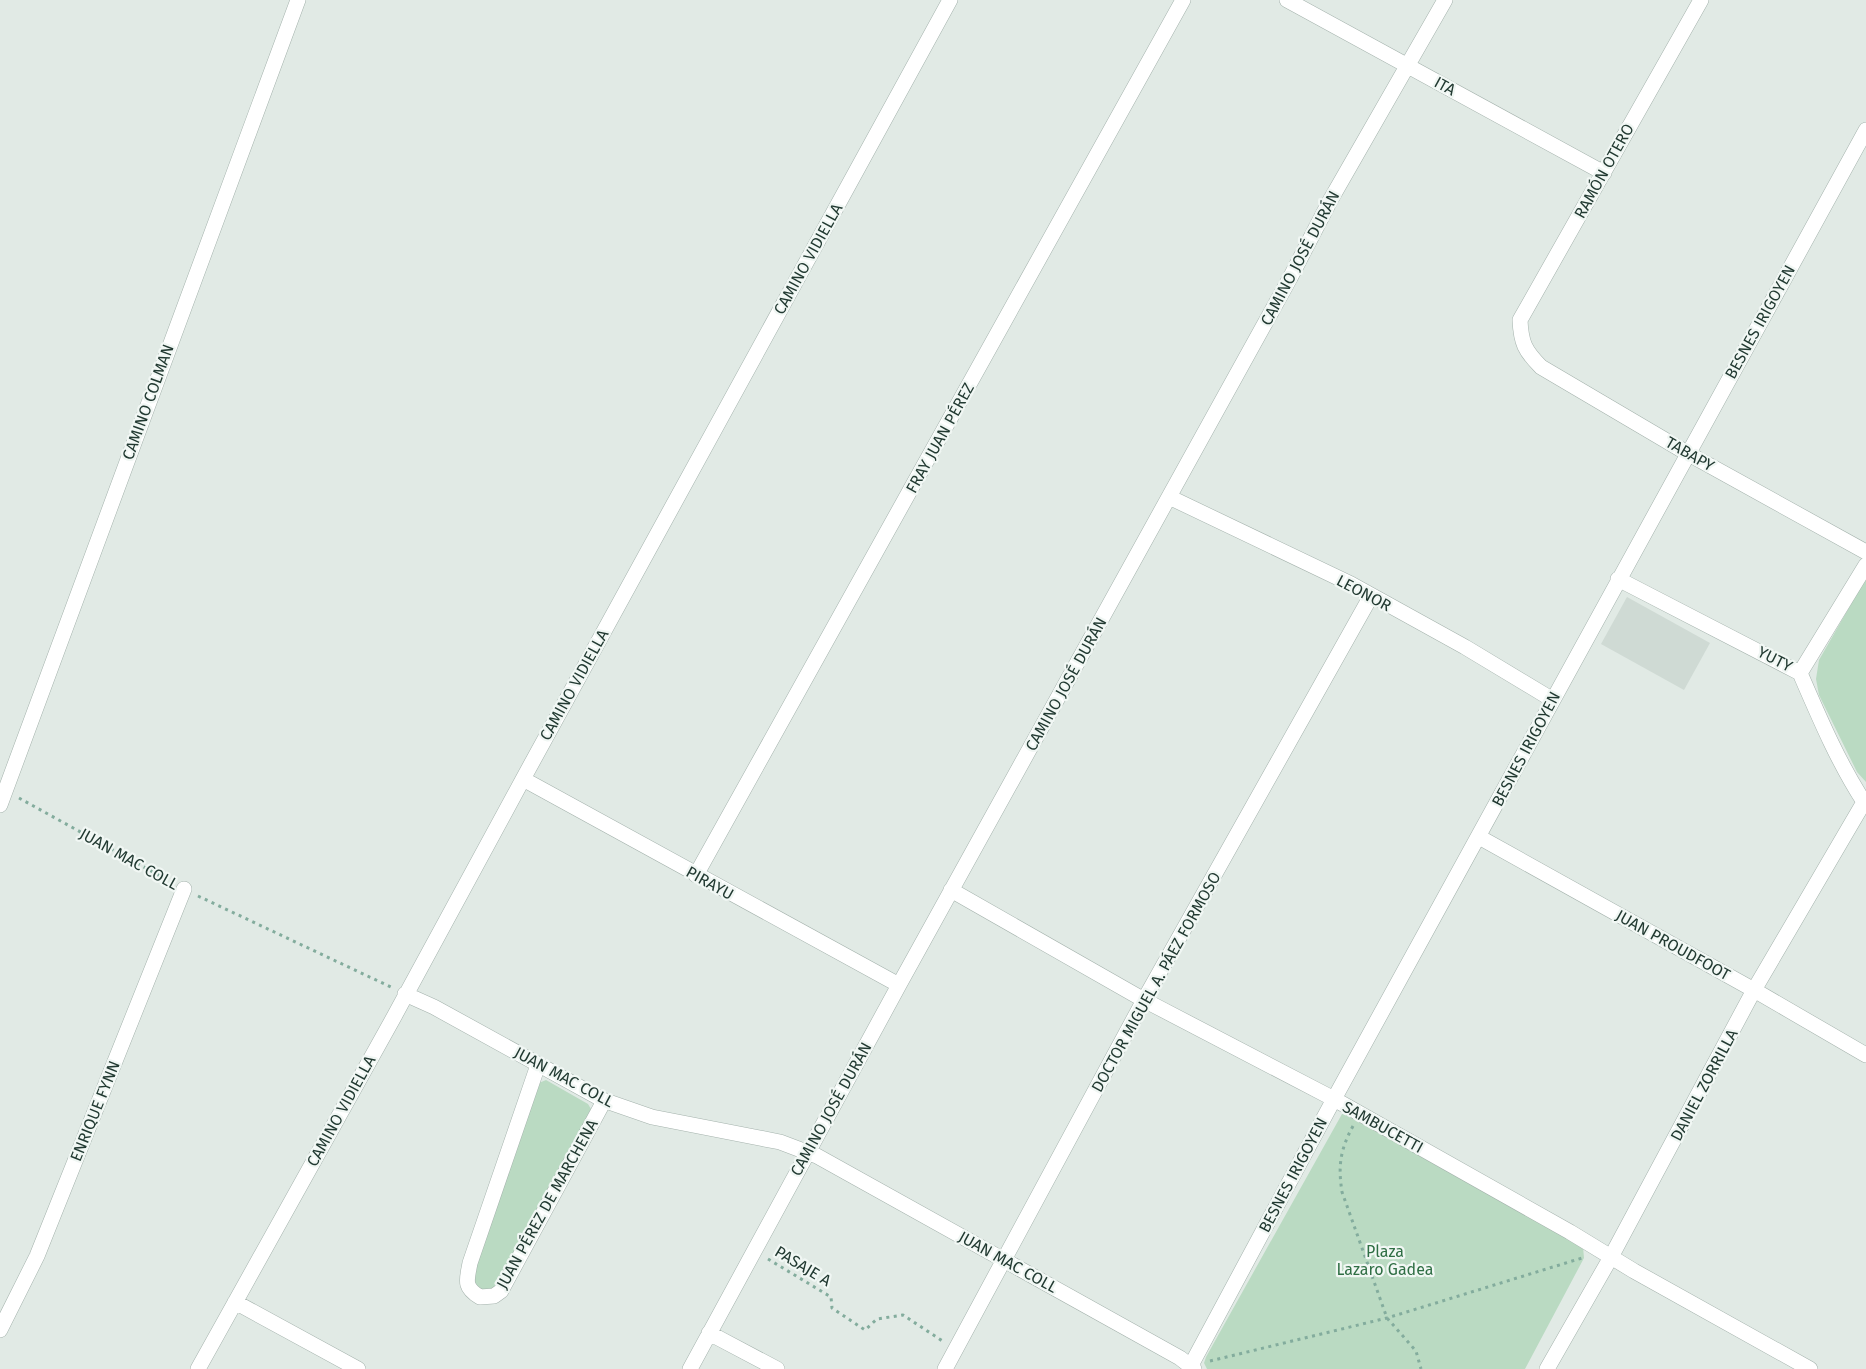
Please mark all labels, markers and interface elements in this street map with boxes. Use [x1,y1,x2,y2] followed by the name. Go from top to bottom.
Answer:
[1431,73,1460,100] street label: ITA
[1569,120,1638,222] street label: RAMÓN OTERO
[1256,187,1344,329] street label: CAMINO JOSÉ DURÁN
[770,200,847,318] street label: CAMINO VIDIELLA
[1721,262,1799,382] street label: BESNES IRIGOYEN
[118,342,178,462] street label: CAMINO COLMAN
[901,379,978,496] street label: FRAY JUAN PÉREZ
[1662,433,1718,476] street label: TABAPY
[1333,571,1395,615] street label: LEONOR
[1021,613,1111,754] street label: CAMINO JOSÉ DURÁN
[536,626,613,744] street label: CAMINO VIDIELLA
[1754,642,1796,676] street label: YUTY
[1488,688,1564,810] street label: BESNES IRIGOYEN
[76,824,182,894] street label: JUAN MAC COLL
[683,862,737,904] street label: PIRAYU
[1087,868,1225,1095] street label: DOCTOR MIGUEL A. PÁEZ FORMOSO
[1612,906,1734,985] street label: JUAN PROUDFOOT
[1667,1025,1742,1144] street label: DANIEL ZORRILLA
[786,1038,876,1179] street label: CAMINO JOSÉ DURÁN
[511,1043,617,1111] street label: JUAN MAC COLL
[303,1052,380,1170] street label: CAMINO VIDIELLA
[66,1058,124,1164] street label: ENRIQUE FYNN
[1339,1097,1427,1157] street label: SAMBUCETTI
[1255,1114,1331,1236] street label: BESNES IRIGOYEN
[492,1115,602,1292] street label: JUAN PÉREZ DE MARCHENA
[955,1227,1061,1297] street label: JUAN MAC COLL
[771,1242,835,1291] street label: PASAJE A
[1337,1242,1433,1279] park label: Plaza Lazaro Gadea

